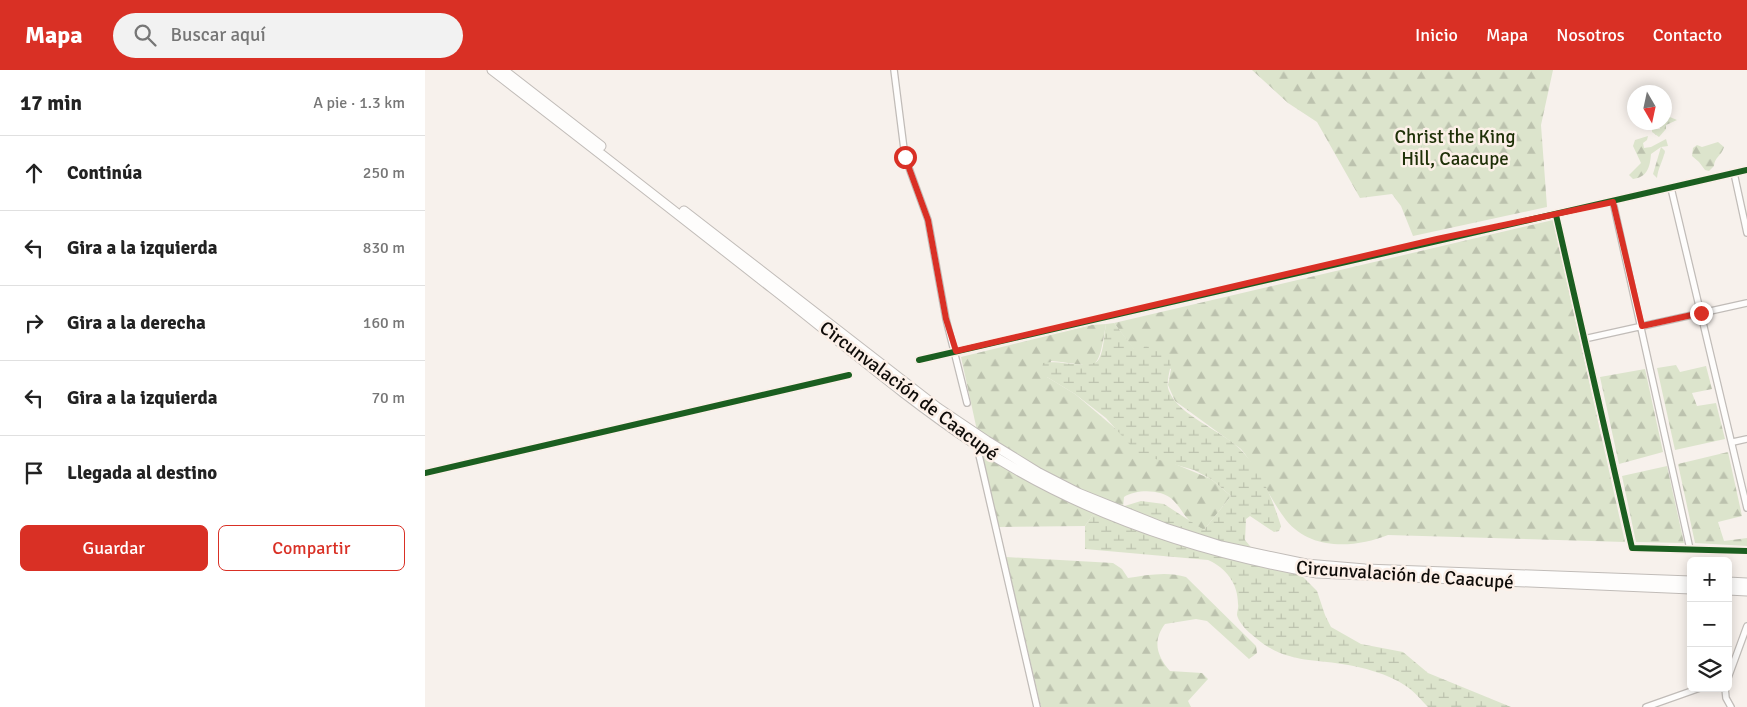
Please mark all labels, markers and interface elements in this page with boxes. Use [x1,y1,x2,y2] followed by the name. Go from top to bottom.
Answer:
[113,13,463,58] search box
[25,20,83,50] text: Mapa
[131,21,159,49] icon: search
[171,23,266,47] text: Buscar aquí
[1415,24,1458,46] text: Inicio
[1486,24,1528,46] text: Mapa
[1556,24,1625,46] text: Nosotros
[1653,24,1722,46] text: Contacto
[1627,85,1672,130] north arrow
[20,90,82,116] text: 17 min
[313,93,405,113] text: A pie · 1.3 km
[1395,125,1515,171] park label: Christ the King Hill, Caacupe
[894,146,917,169] route start
[20,159,48,187] icon: ahead
[67,161,142,185] text: Continúa
[363,163,405,183] text: 250 m
[20,234,48,262] icon: left
[67,236,217,260] text: Gira a la izquierda
[363,238,405,258] text: 830 m
[1690,302,1713,325] route end
[20,309,48,337] icon: right
[67,311,206,335] text: Gira a la derecha
[363,313,405,333] text: 160 m
[815,316,1003,466] street label: Circunvalación de Caacupé
[20,384,48,412] icon: left
[67,386,217,410] text: Gira a la izquierda
[371,388,405,408] text: 70 m
[20,459,48,487] icon: arrive
[67,461,217,485] text: Llegada al destino
[20,525,208,571] button: Guardar
[218,525,405,571] button: Compartir
[1295,555,1515,595] street label: Circunvalación de Caacupé
[1687,557,1732,692] map controls
[1687,557,1732,602] button: +
[1687,602,1732,647] button: −
[1687,647,1732,692] button: layers

